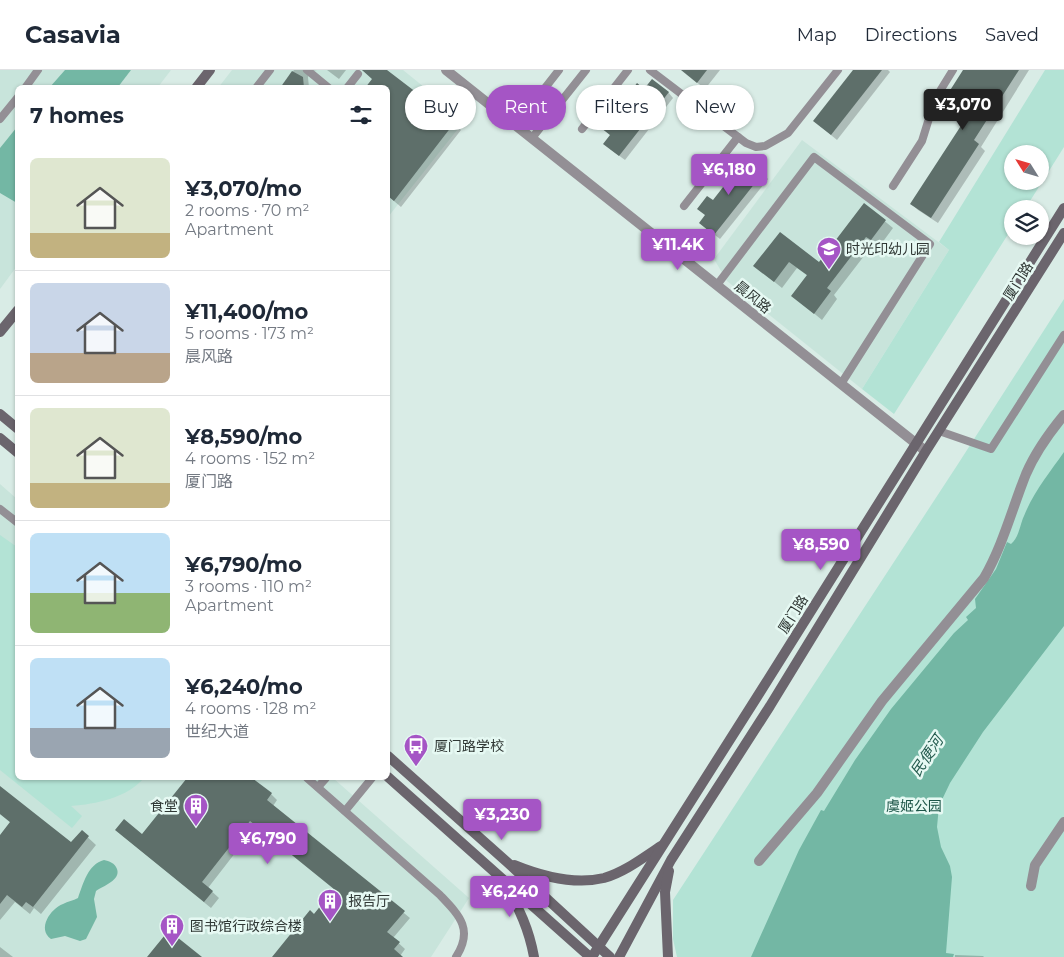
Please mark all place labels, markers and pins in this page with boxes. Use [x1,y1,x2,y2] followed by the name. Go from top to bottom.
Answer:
[922,88,1004,131] pin: ¥3,070
[688,154,770,196] pin: ¥6,180
[637,228,719,271] pin: ¥11.4K
[816,236,842,270] school or university icon: 时光印幼儿园
[846,240,930,258] place label: 时光印幼儿园
[780,528,862,571] pin: ¥8,590
[403,733,429,767] bus stop icon: 厦门路学校
[434,737,504,755] place label: 厦门路学校
[183,793,209,827] building icon: 食堂
[150,797,178,815] place label: 食堂
[461,798,543,841] pin: ¥3,230
[227,822,309,865] pin: ¥6,790
[469,876,551,918] pin: ¥6,240
[317,888,343,922] building icon: 报告厅
[348,892,390,910] place label: 报告厅
[159,913,185,947] building icon: 图书馆行政综合楼
[190,917,302,935] place label: 图书馆行政综合楼

